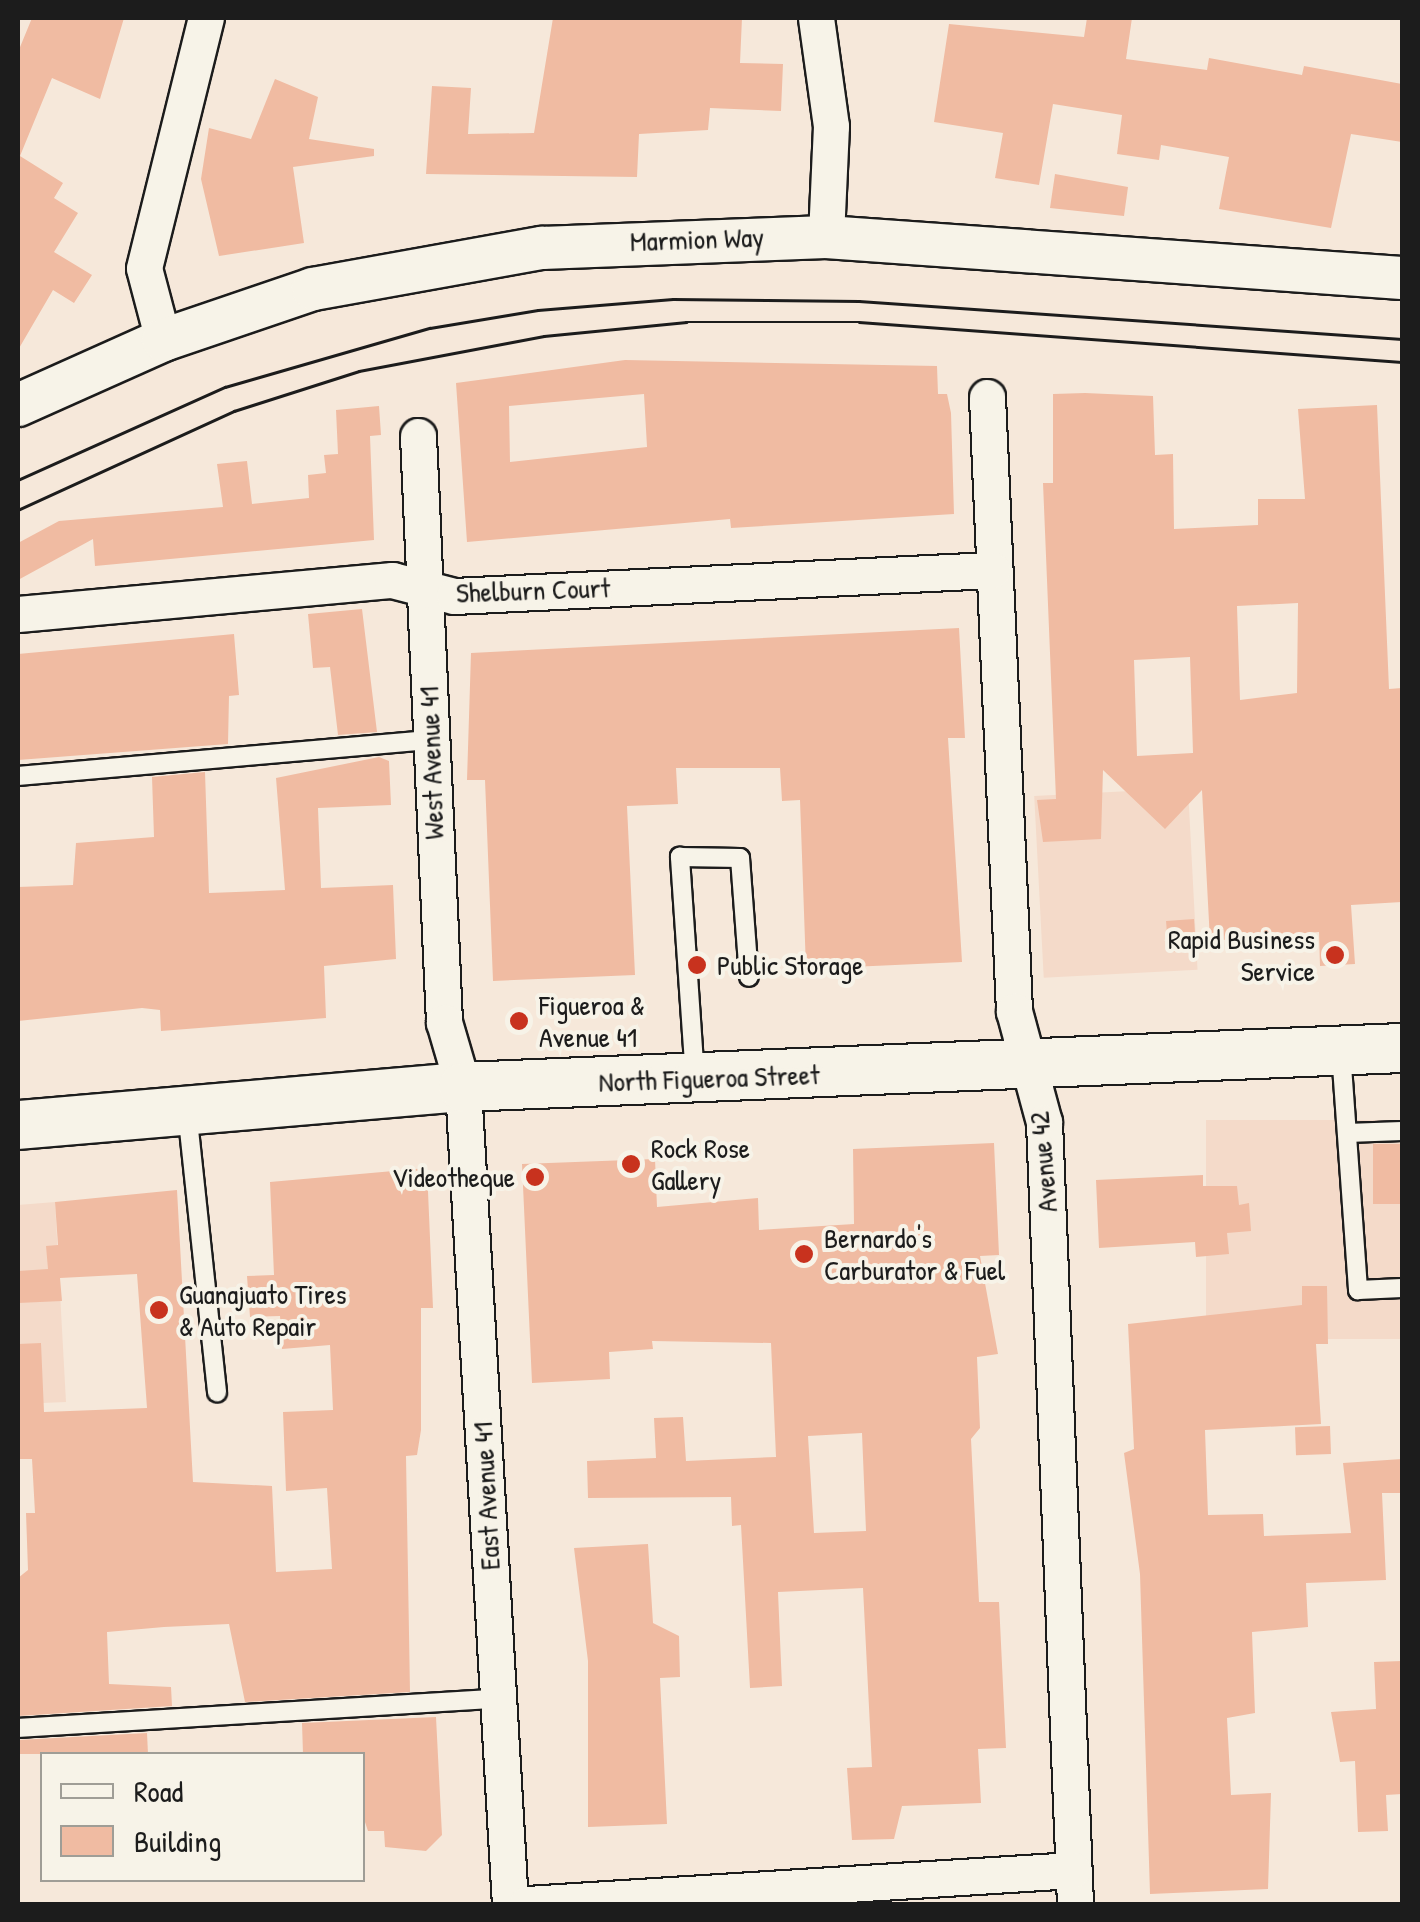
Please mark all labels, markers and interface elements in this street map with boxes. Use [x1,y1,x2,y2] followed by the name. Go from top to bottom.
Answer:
[629,220,765,258] street label: Marmion Way
[455,571,611,609] street label: Shelburn Court
[412,686,450,840] street label: West Avenue 41
[1168,922,1315,988] place label: Rapid Business Service
[1324,944,1346,966] marker: Rapid Business Service
[717,948,863,982] place label: Public Storage
[686,954,708,976] marker: Public Storage
[539,988,645,1054] place label: Figueroa & Avenue 41
[508,1010,530,1032] marker: Figueroa & Avenue 41
[598,1057,820,1099] street label: North Figueroa Street
[1022,1110,1064,1214] street label: Avenue 42
[651,1131,750,1197] place label: Rock Rose Gallery
[620,1153,642,1175] marker: Rock Rose Gallery
[392,1160,515,1194] place label: Videotheque
[524,1166,546,1188] marker: Videotheque
[824,1221,1005,1287] place label: Bernardo's Carburator & Fuel
[793,1243,815,1265] marker: Bernardo's Carburator & Fuel
[179,1277,346,1343] place label: Guanajuato Tires & Auto Repair
[148,1299,170,1321] marker: Guanajuato Tires & Auto Repair
[465,1421,507,1571] street label: East Avenue 41
[40,1752,365,1882] legend
[134,1771,183,1811] text: Road
[134,1821,221,1861] text: Building

